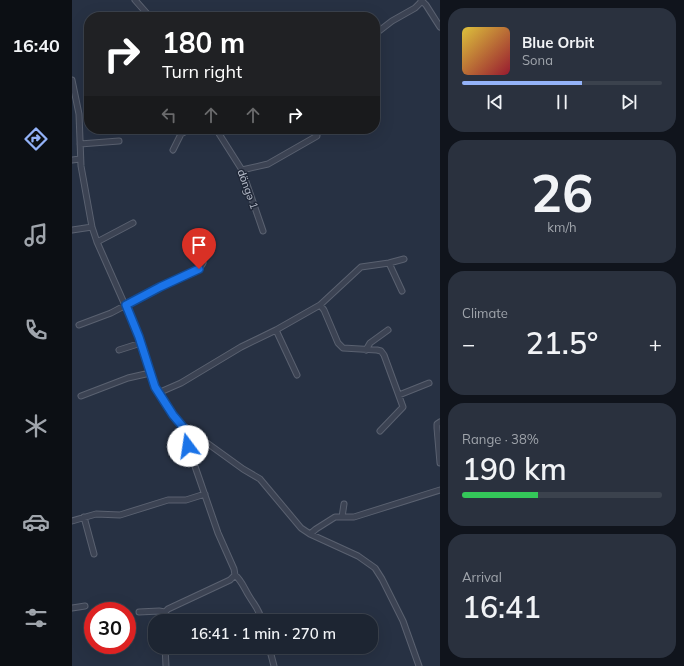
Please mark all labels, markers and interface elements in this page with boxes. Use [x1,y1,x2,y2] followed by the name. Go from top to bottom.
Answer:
[162,25,245,60] text: 180 m
[96,28,148,80] icon: right
[522,33,594,52] text: Blue Orbit
[12,34,60,57] text: 16:40
[522,52,553,68] text: Sona
[162,60,242,83] text: Turn right
[484,91,506,113] icon: previous
[551,91,573,113] icon: pause
[618,91,640,113] icon: next
[158,104,180,126] icon: left
[200,104,222,126] icon: ahead
[242,104,264,126] icon: ahead
[284,104,306,126] icon: right
[22,125,50,153] icon: directions
[531,160,593,225] text: 26
[234,167,262,211] street label: döngə 1
[547,219,577,235] text: km/h
[22,221,50,249] icon: music
[182,228,216,269] pin
[188,234,210,256] icon: arrive
[462,305,508,321] text: Climate
[22,316,50,344] icon: phone
[526,324,598,362] text: 21.5°
[462,330,475,358] text: −
[649,330,662,358] text: +
[22,412,50,440] icon: climate
[167,425,209,467] position arrow
[462,431,539,447] text: Range · 38%
[462,450,567,488] text: 190 km
[22,508,50,536] icon: car
[462,569,502,585] text: Arrival
[462,588,541,626] text: 16:41
[84,602,136,654] speed limit sign: 30
[22,604,50,632] icon: filters
[190,624,336,643] text: 16:41 · 1 min · 270 m

